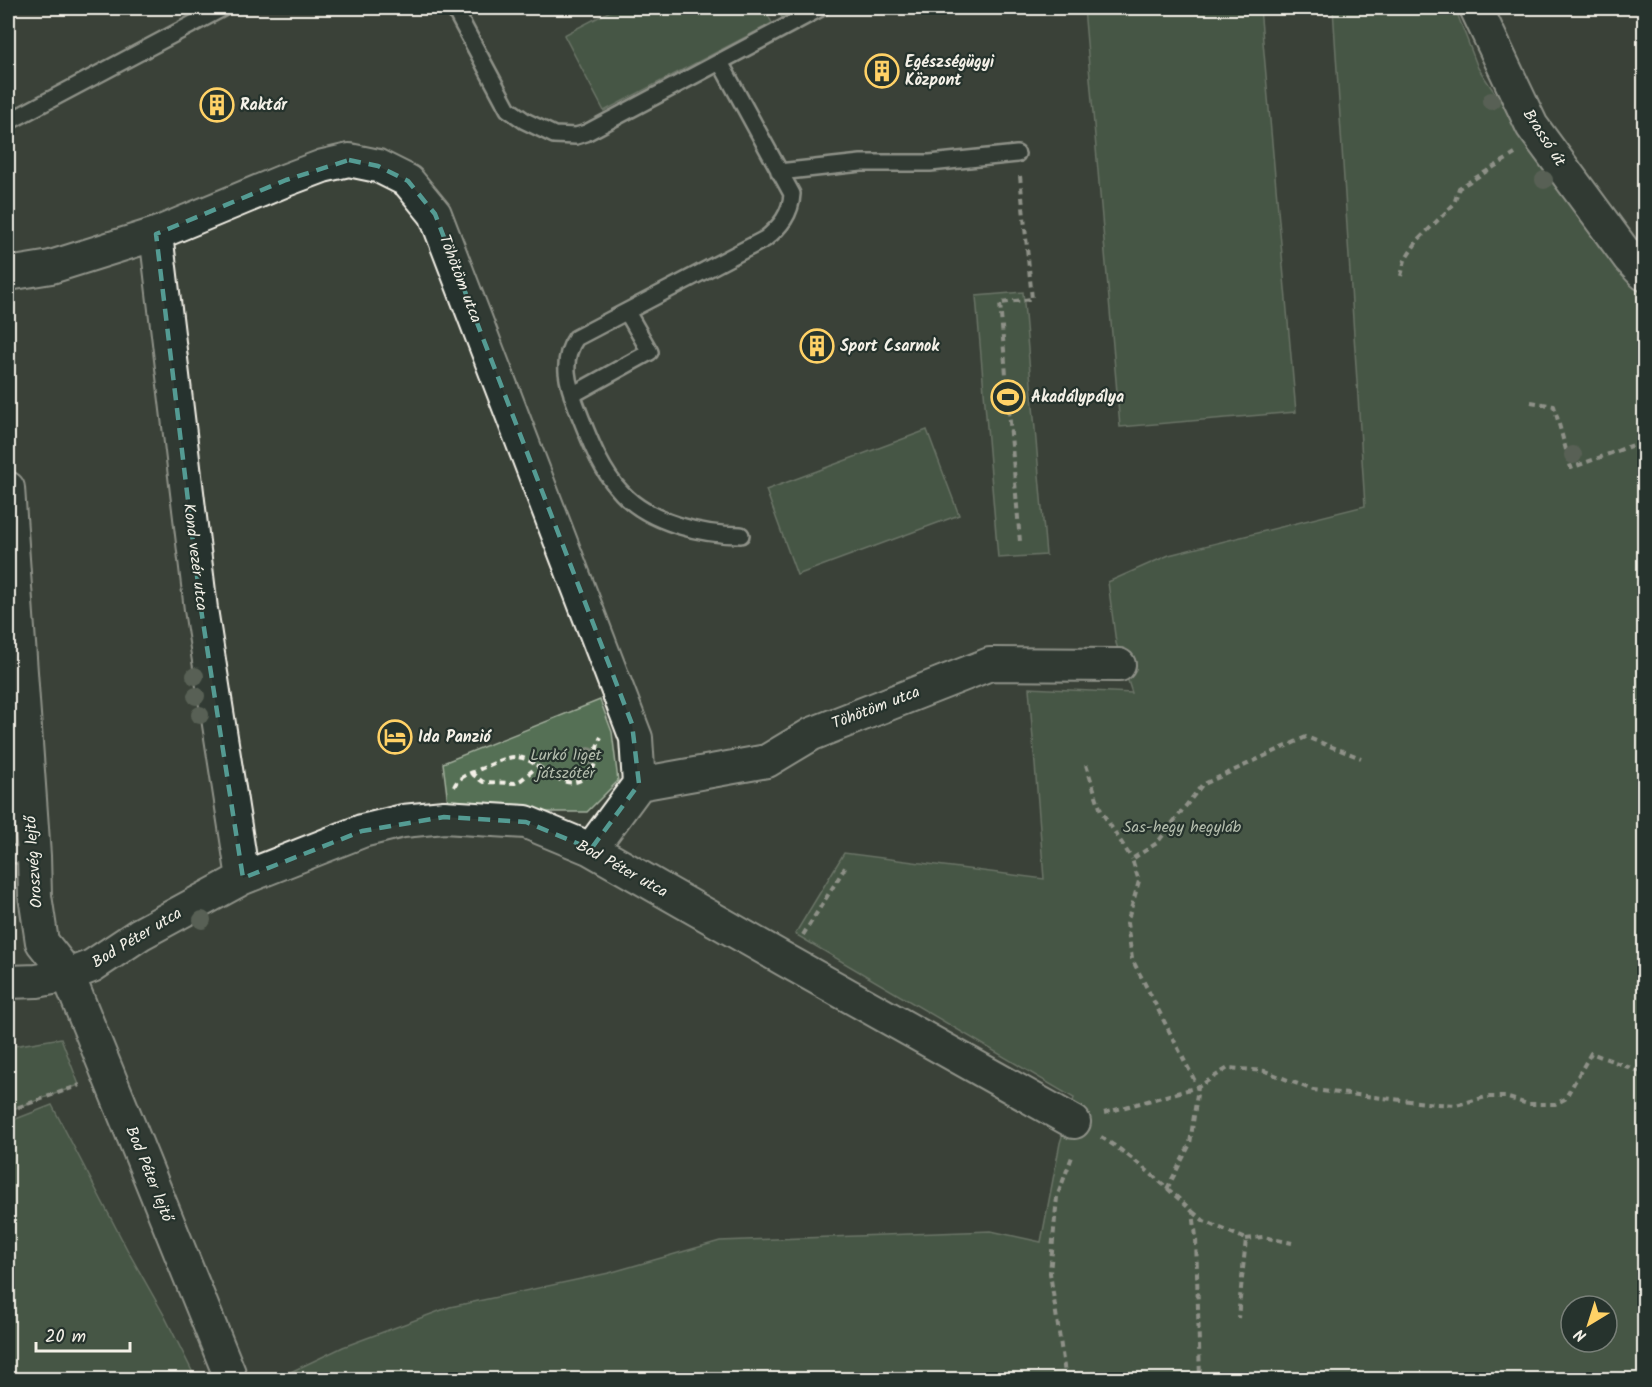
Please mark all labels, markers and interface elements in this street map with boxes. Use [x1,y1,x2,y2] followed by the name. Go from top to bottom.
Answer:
[905,50,995,93] place label: Egészségügyi Központ
[864,53,900,89] building icon: Egészségügyi Központ
[199,87,235,123] building icon: Raktár
[240,93,288,118] place label: Raktár
[1516,104,1572,172] street label: Brassó út
[432,231,488,327] street label: Töhötöm utca
[799,328,835,364] building icon: Sport Csarnok
[840,334,940,359] place label: Sport Csarnok
[990,379,1026,415] sports icon: Akadálypálya
[1031,385,1124,410] place label: Akadálypálya
[176,502,214,612] street label: Kond vezér utca
[828,680,924,736] street label: Töhötöm utca
[377,719,413,755] hotel icon: Ida Panzió
[418,725,493,750] place label: Ida Panzió
[530,743,603,786] park label: Lurkó liget játszótér
[18,813,50,909] street label: Oroszvég lejtő
[1123,815,1242,840] park label: Sas-hegy hegyláb
[572,834,672,904] street label: Bod Péter utca
[87,901,187,975] street label: Bod Péter utca
[118,1122,180,1227] street label: Bod Péter lejtő
[1559,1294,1619,1354] north arrow
[36,1315,130,1353] scale bar
[1569,1322,1592,1348] text: N
[45,1323,86,1352] text: 20 m

